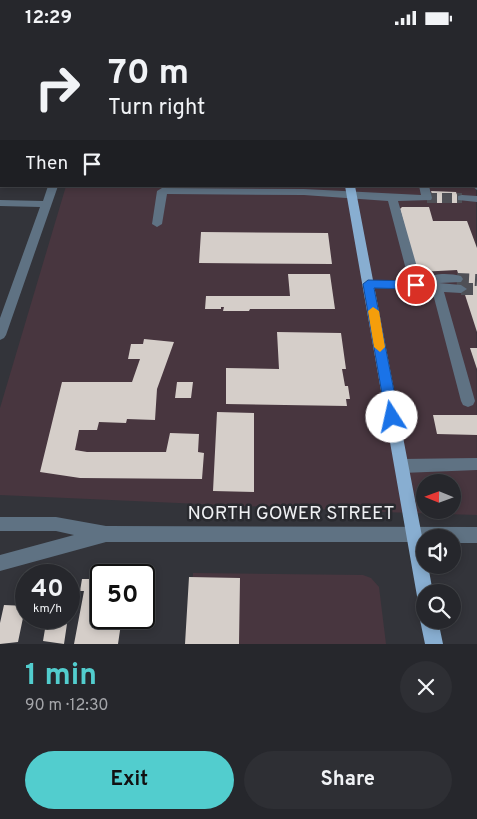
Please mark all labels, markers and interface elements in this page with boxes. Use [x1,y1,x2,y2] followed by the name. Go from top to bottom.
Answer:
[25,6,72,30] text: 12:29
[108,52,189,96] text: 70 m
[25,55,90,120] icon: right
[108,95,205,122] text: Turn right
[78,150,106,178] icon: arrive
[25,152,68,176] text: Then
[395,264,437,306] pin
[402,271,430,299] icon: arrive
[365,390,417,442] position arrow
[416,474,461,519] north arrow
[416,474,461,629] map controls
[187,502,395,526] street label: NORTH GOWER STREET
[416,529,461,574] button: sound
[90,564,155,629] speed limit sign: 50
[31,574,64,606] text: 40
[416,584,461,629] button: search
[33,601,62,617] text: km/h
[25,658,97,695] text: 1 min
[400,661,452,713] button: close
[25,696,109,716] text: 90 m · 12:30
[25,751,234,809] button: Exit
[244,751,452,809] button: Share

